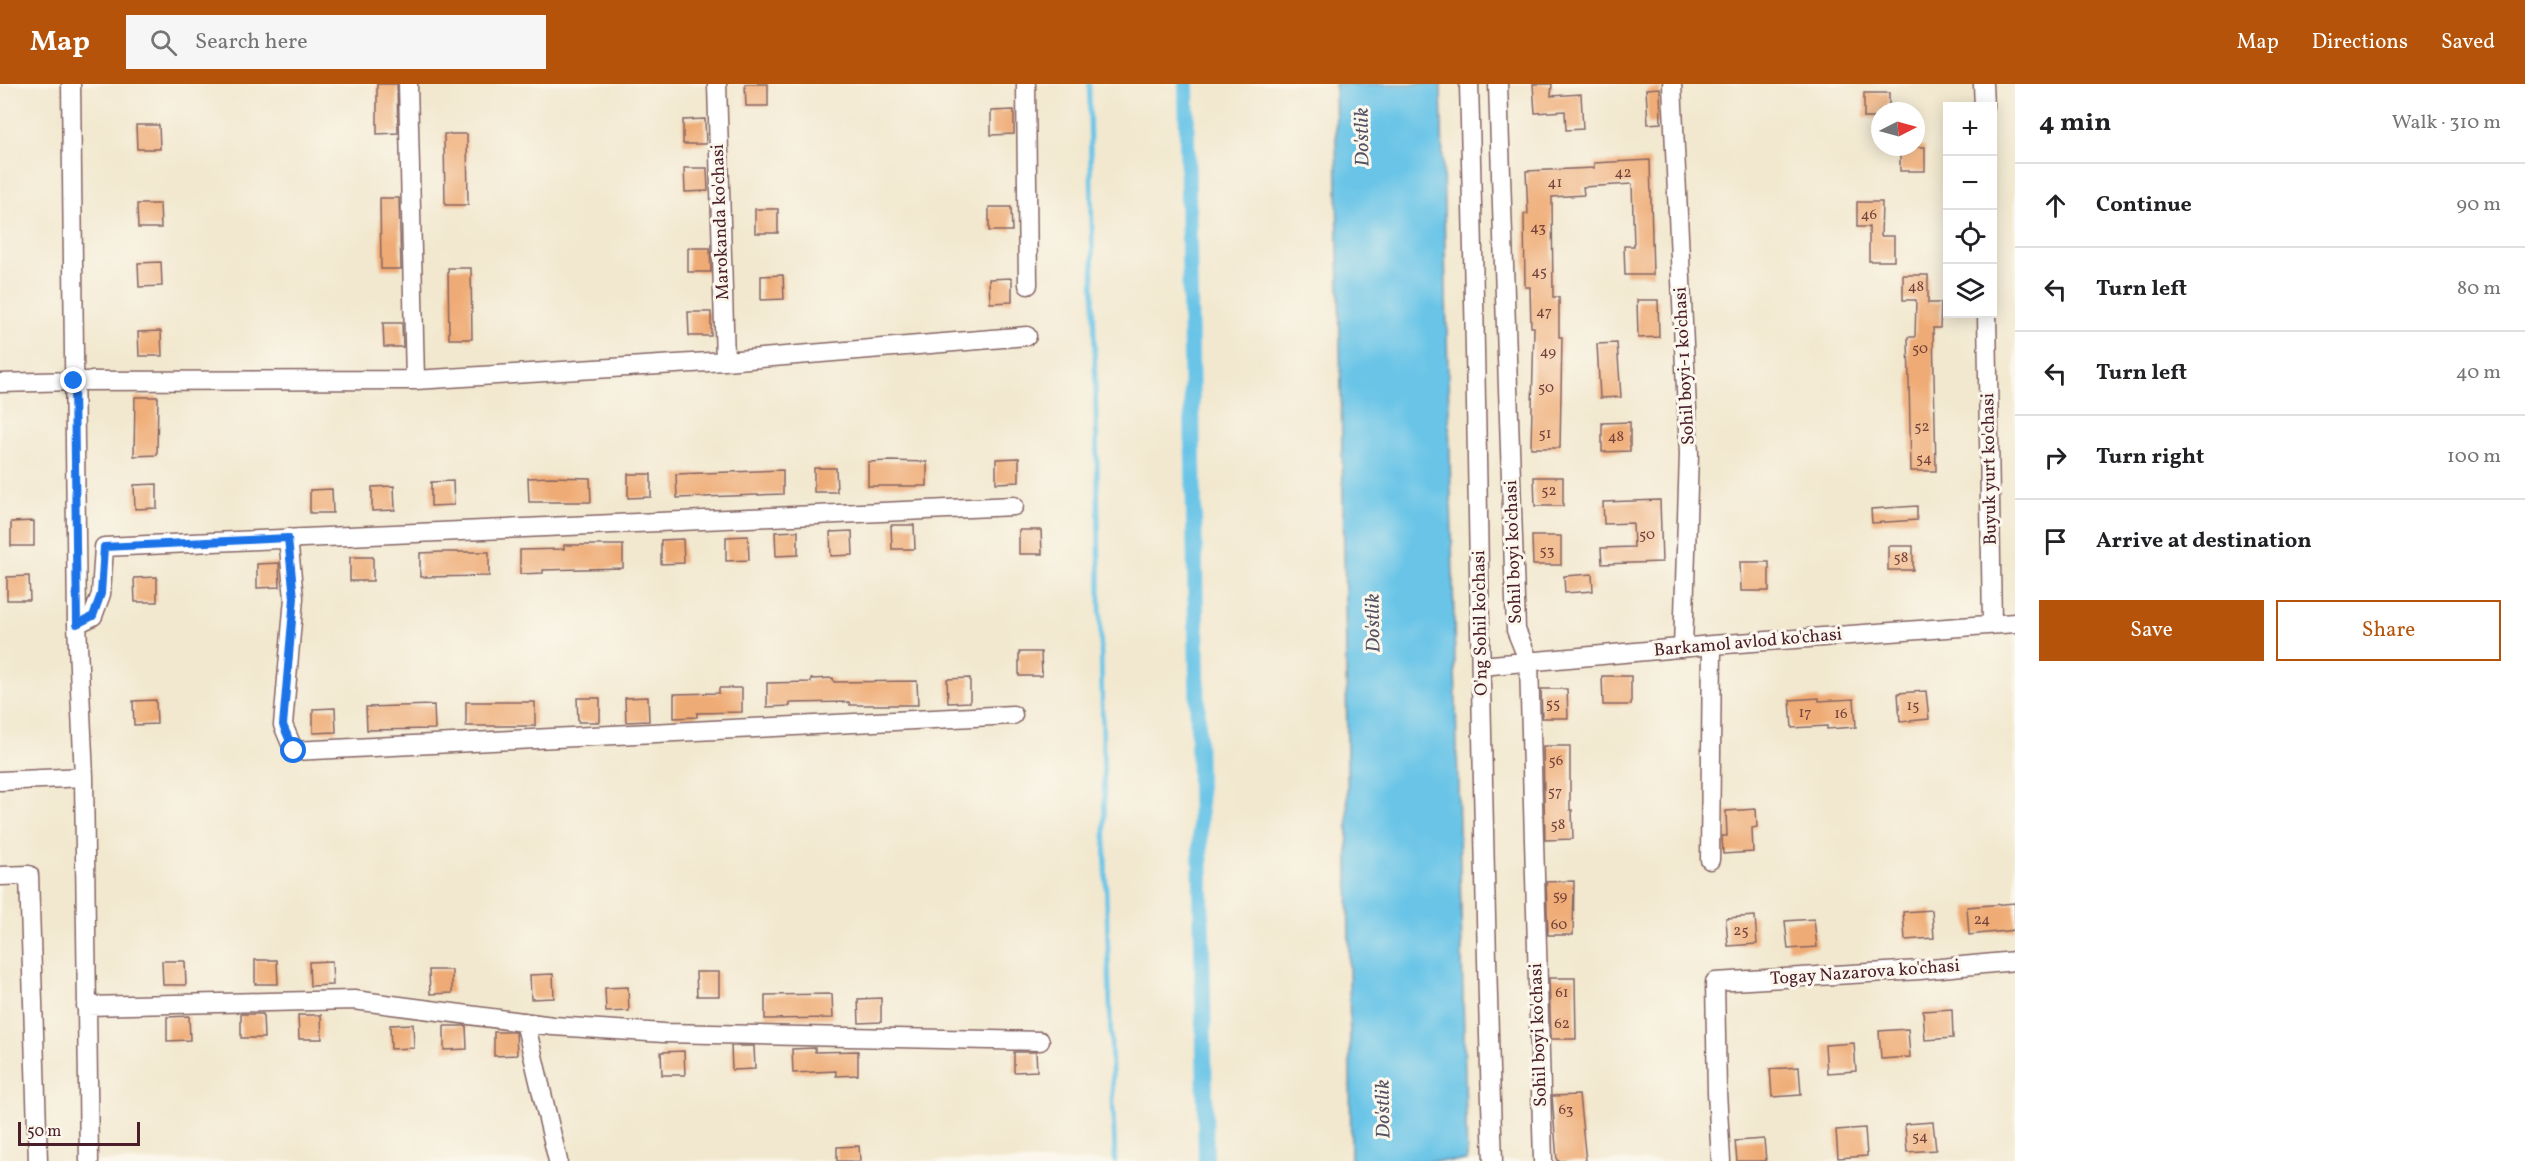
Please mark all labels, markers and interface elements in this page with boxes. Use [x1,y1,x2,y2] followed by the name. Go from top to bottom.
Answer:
[126,15,546,69] search box
[30,23,90,62] text: Map
[147,26,180,59] icon: search
[195,27,308,58] text: Search here
[2237,28,2279,57] text: Map
[2312,28,2408,57] text: Directions
[2441,28,2495,57] text: Saved
[1871,102,1925,156] north arrow
[1943,102,1997,318] map controls
[1943,102,1997,156] button: +
[2039,105,2111,141] text: 4 min
[1348,107,1378,167] water label: Do'stlik
[2392,109,2501,137] text: Walk · 310 m
[706,143,736,301] street label: Marokanda ko'chasi
[1943,156,1997,210] button: −
[1614,163,1632,184] house number: 42
[1548,173,1562,194] house number: 41
[2039,189,2072,222] icon: ahead
[2096,190,2192,221] text: Continue
[2457,191,2501,219] text: 90 m
[1861,205,1877,226] house number: 46
[1943,210,1997,264] button: locate
[1530,218,1546,239] house number: 43
[1531,262,1547,283] house number: 45
[1943,264,1997,318] button: layers
[2039,273,2072,306] icon: left
[2096,274,2187,305] text: Turn left
[2457,275,2501,303] text: 80 m
[1908,277,1924,298] house number: 48
[1668,286,1702,446] street label: Sohil boyi-1 ko'chasi
[1536,302,1552,323] house number: 47
[1912,339,1928,360] house number: 50
[1540,342,1556,363] house number: 49
[2039,357,2072,390] icon: left
[2096,358,2187,389] text: Turn left
[2456,359,2501,387] text: 40 m
[60,367,86,393] route end
[1538,378,1554,399] house number: 50
[1976,393,2004,545] street label: Buyuk yurt ko'chasi
[1914,417,1930,438] house number: 52
[1538,424,1552,445] house number: 51
[1608,427,1624,448] house number: 48
[2039,441,2072,474] icon: right
[2096,442,2204,473] text: Turn right
[2447,443,2501,471] text: 100 m
[1916,449,1932,470] house number: 54
[1499,480,1529,624] street label: Sohil boyi ko'chasi
[1541,481,1557,502] house number: 52
[1639,525,1655,546] house number: 50
[2039,525,2072,558] icon: arrive
[2096,526,2312,557] text: Arrive at destination
[1540,541,1554,562] house number: 53
[1894,548,1908,569] house number: 58
[1467,550,1495,696] street label: O'ng Sohil ko'chasi
[1359,593,1389,653] water label: Do'stlik
[2039,600,2264,661] button: Save
[2276,600,2501,661] button: Share
[1653,622,1843,664] street label: Barkamol avlod ko'chasi
[1546,694,1560,715] house number: 55
[1906,696,1920,717] house number: 15
[1798,703,1812,724] house number: 17
[1834,704,1848,725] house number: 16
[280,737,306,763] route start
[1549,751,1563,772] house number: 56
[1548,782,1562,803] house number: 57
[1551,815,1565,836] house number: 58
[1553,886,1568,907] house number: 59
[1974,910,1990,931] house number: 24
[1551,915,1567,936] house number: 60
[1733,921,1749,942] house number: 25
[1769,954,1961,992] street label: Togay Nazarova ko'chasi
[1524,963,1554,1107] street label: Sohil boyi ko'chasi
[1555,983,1569,1004] house number: 61
[1554,1014,1570,1035] house number: 62
[1369,1079,1399,1139] water label: Do'stlik
[1558,1100,1574,1121] house number: 63
[18,1119,140,1146] scale bar
[27,1121,61,1143] text: 50 m
[1912,1127,1928,1148] house number: 54

